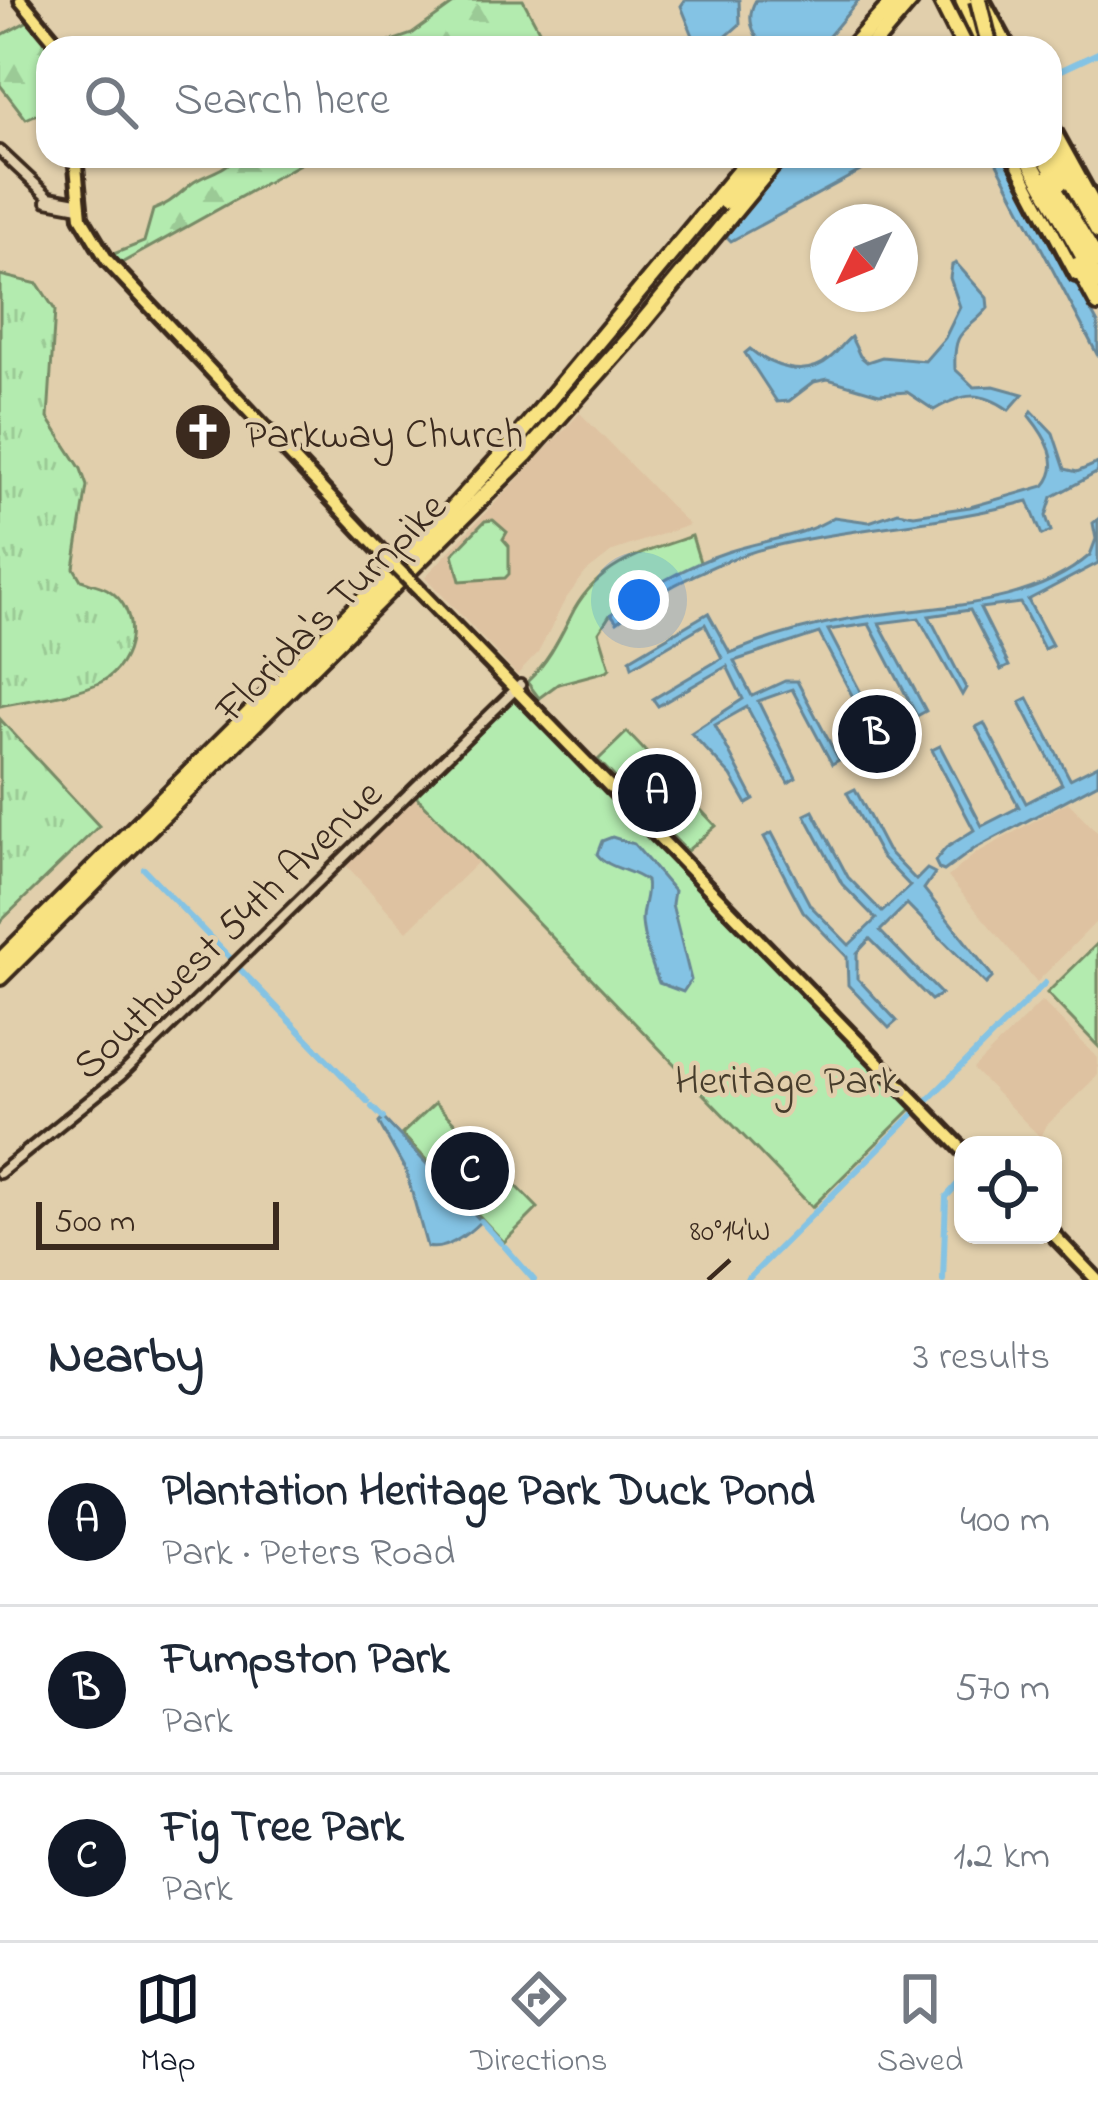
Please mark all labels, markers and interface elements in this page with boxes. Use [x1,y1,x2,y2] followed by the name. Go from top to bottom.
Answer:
[36,36,1062,168] search box
[78,69,144,135] icon: search
[174,69,390,135] text: Search here
[810,204,918,312] north arrow
[172,401,234,463] church icon: Parkway Church
[245,406,524,467] place label: Parkway Church
[202,479,462,740] street label: Florida's Turnpike
[609,570,669,630] your location
[838,689,916,779] pin: B
[618,748,696,838] pin: A
[60,767,398,1096] street label: Southwest 54th Avenue
[675,1052,900,1113] park label: Heritage Park
[431,1126,509,1216] pin: C
[954,1136,1062,1244] map controls
[954,1136,1062,1244] button: locate
[36,1196,279,1249] scale bar
[54,1199,135,1247] text: 500 m
[690,1211,770,1255] text: 80°14'W
[48,1321,204,1396] text: Nearby
[913,1330,1050,1387] text: 3 results
[162,1460,815,1526] text: Plantation Heritage Park Duck Pond
[75,1493,99,1550] text: A
[960,1493,1050,1550] text: 400 m
[162,1526,455,1583] text: Park · Peters Road
[162,1628,449,1694] text: Fumpston Park
[74,1661,100,1718] text: B
[955,1661,1050,1718] text: 570 m
[162,1694,232,1751] text: Park
[162,1796,403,1862] text: Fig Tree Park
[76,1829,98,1886] text: C
[953,1829,1050,1886] text: 1.2 km
[162,1862,232,1919] text: Park
[135,1966,201,2086] tab: Map
[470,1966,608,2086] tab: Directions
[877,1966,963,2086] tab: Saved

